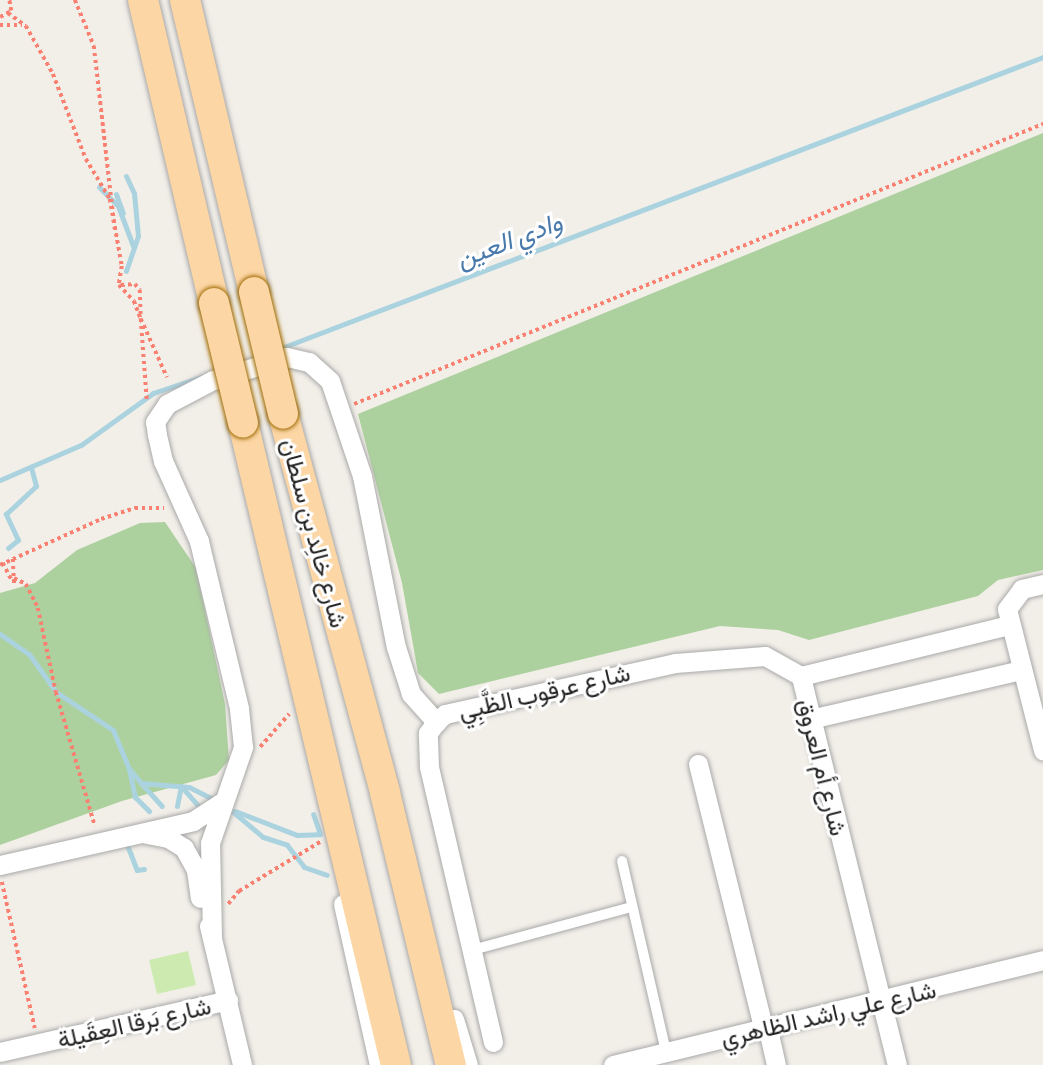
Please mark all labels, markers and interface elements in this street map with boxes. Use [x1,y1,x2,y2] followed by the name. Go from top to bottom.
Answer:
[452,206,566,274] water label: وادي العين
[276,435,354,631] street label: شارع خالِد بن سلطان
[455,657,633,725] street label: شارع عرقوب الظَّبِي
[792,696,854,838] street label: شارع أم العروق
[718,974,938,1052] street label: شارع علي راشد الظاهري
[54,990,214,1054] street label: شارع بَرقا العِقَيلة

